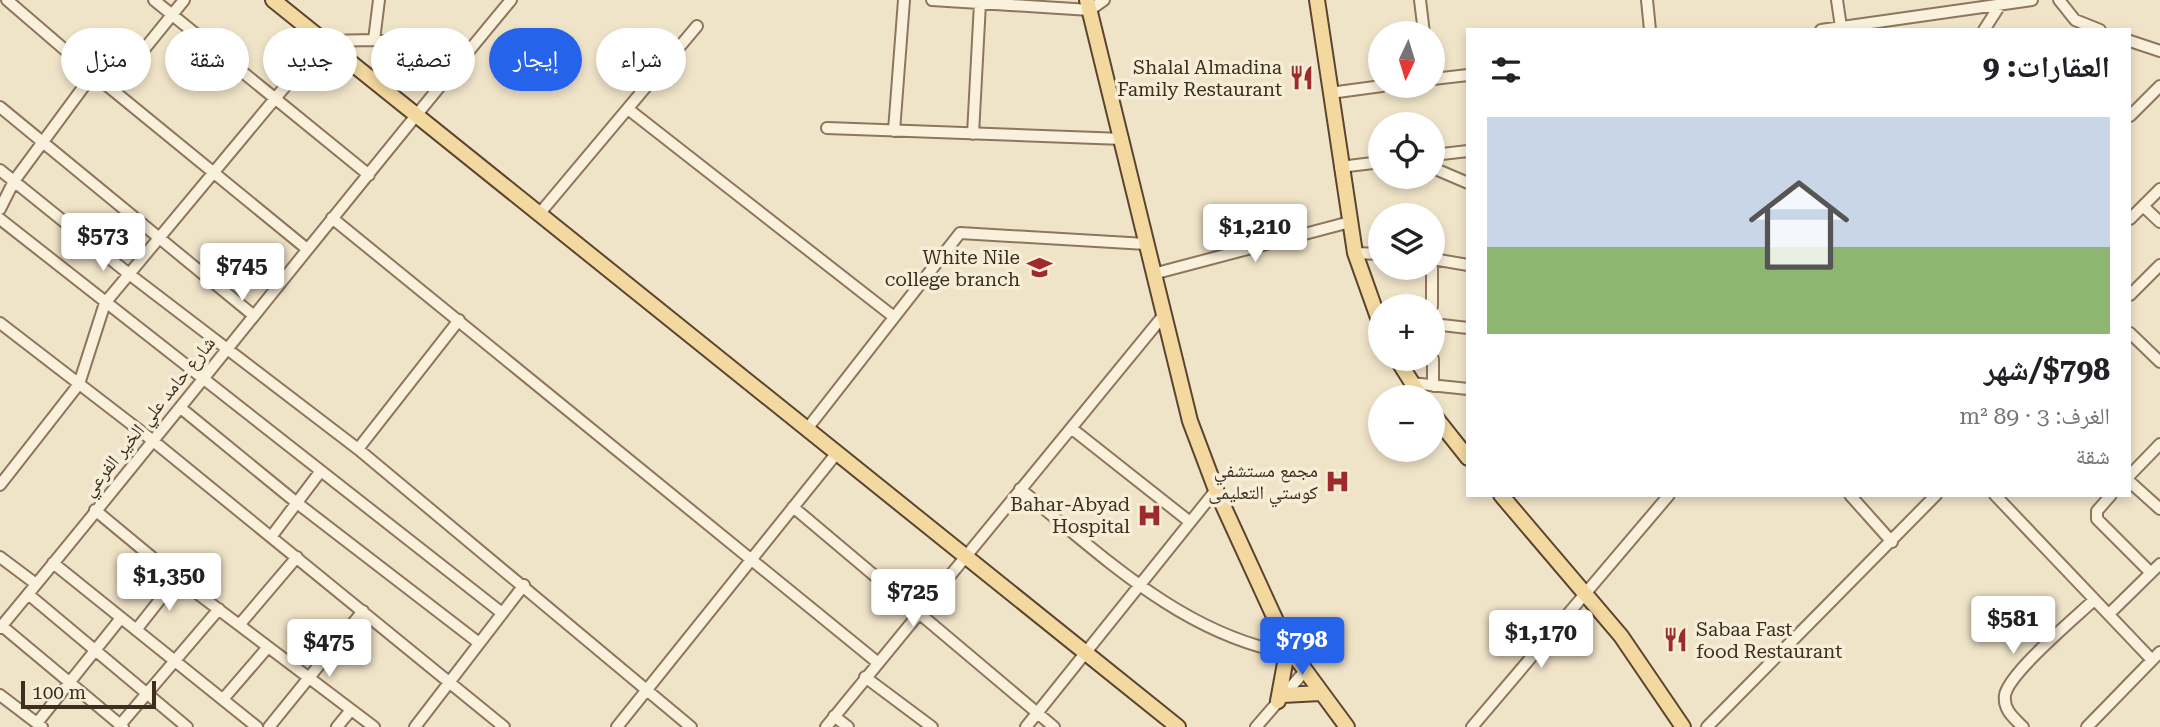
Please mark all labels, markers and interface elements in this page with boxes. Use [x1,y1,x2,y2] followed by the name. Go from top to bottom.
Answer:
[1368,21,1446,98] north arrow
[1368,21,1445,462] map controls
[61,28,151,91] chip: منزل
[165,28,249,91] chip: شقة
[263,28,357,91] chip: جديد
[371,28,475,91] chip: تصفية
[489,28,582,91] chip: إيجار
[596,28,686,91] chip: شراء
[1983,49,2110,84] text: العقارات: 9
[1487,51,1525,89] icon: filters
[1117,56,1283,101] place label: Shalal Almadina Family Restaurant
[1288,64,1316,92] restaurant icon: Shalal Almadina Family Restaurant
[1368,112,1445,189] button: locate
[1736,162,1862,288] icon: home
[1368,203,1445,280] button: layers
[1198,204,1312,264] pin: $1,210
[1219,213,1291,240] text: $1,210
[62,214,144,273] pin: $573
[77,222,129,249] text: $573
[201,244,283,303] pin: $745
[885,246,1020,291] place label: White Nile college branch
[216,252,268,279] text: $745
[1026,254,1054,282] school or university icon: White Nile college branch
[1368,294,1445,371] button: +
[77,332,223,503] street label: شارع حامد علي الخير الفرعي
[1984,352,2110,387] text: $798/شهر
[1368,385,1445,462] button: −
[1959,403,2110,430] text: الغرف: 3 · 89 m²
[2076,443,2110,470] text: شقة
[1208,459,1318,508] place label: مجمع مستشفي كوستي التعليمى
[1324,467,1352,495] hospital icon: مجمع مستشفي كوستي التعليمى
[1010,493,1130,538] place label: Bahar-Abyad Hospital
[1136,501,1164,529] hospital icon: Bahar-Abyad Hospital
[112,554,226,613] pin: $1,350
[133,562,205,589] text: $1,350
[872,570,954,629] pin: $725
[887,578,939,605] text: $725
[1972,596,2054,656] pin: $581
[1987,605,2039,632] text: $581
[1484,610,1598,670] pin: $1,170
[1261,618,1343,677] pin: $798
[1696,618,1842,663] place label: Sabaa Fast food Restaurant
[1505,619,1577,646] text: $1,170
[288,620,370,679] pin: $475
[1276,626,1328,653] text: $798
[1662,626,1690,654] restaurant icon: Sabaa Fast food Restaurant
[303,628,355,655] text: $475
[21,678,156,710] scale bar
[32,681,86,704] text: 100 m

